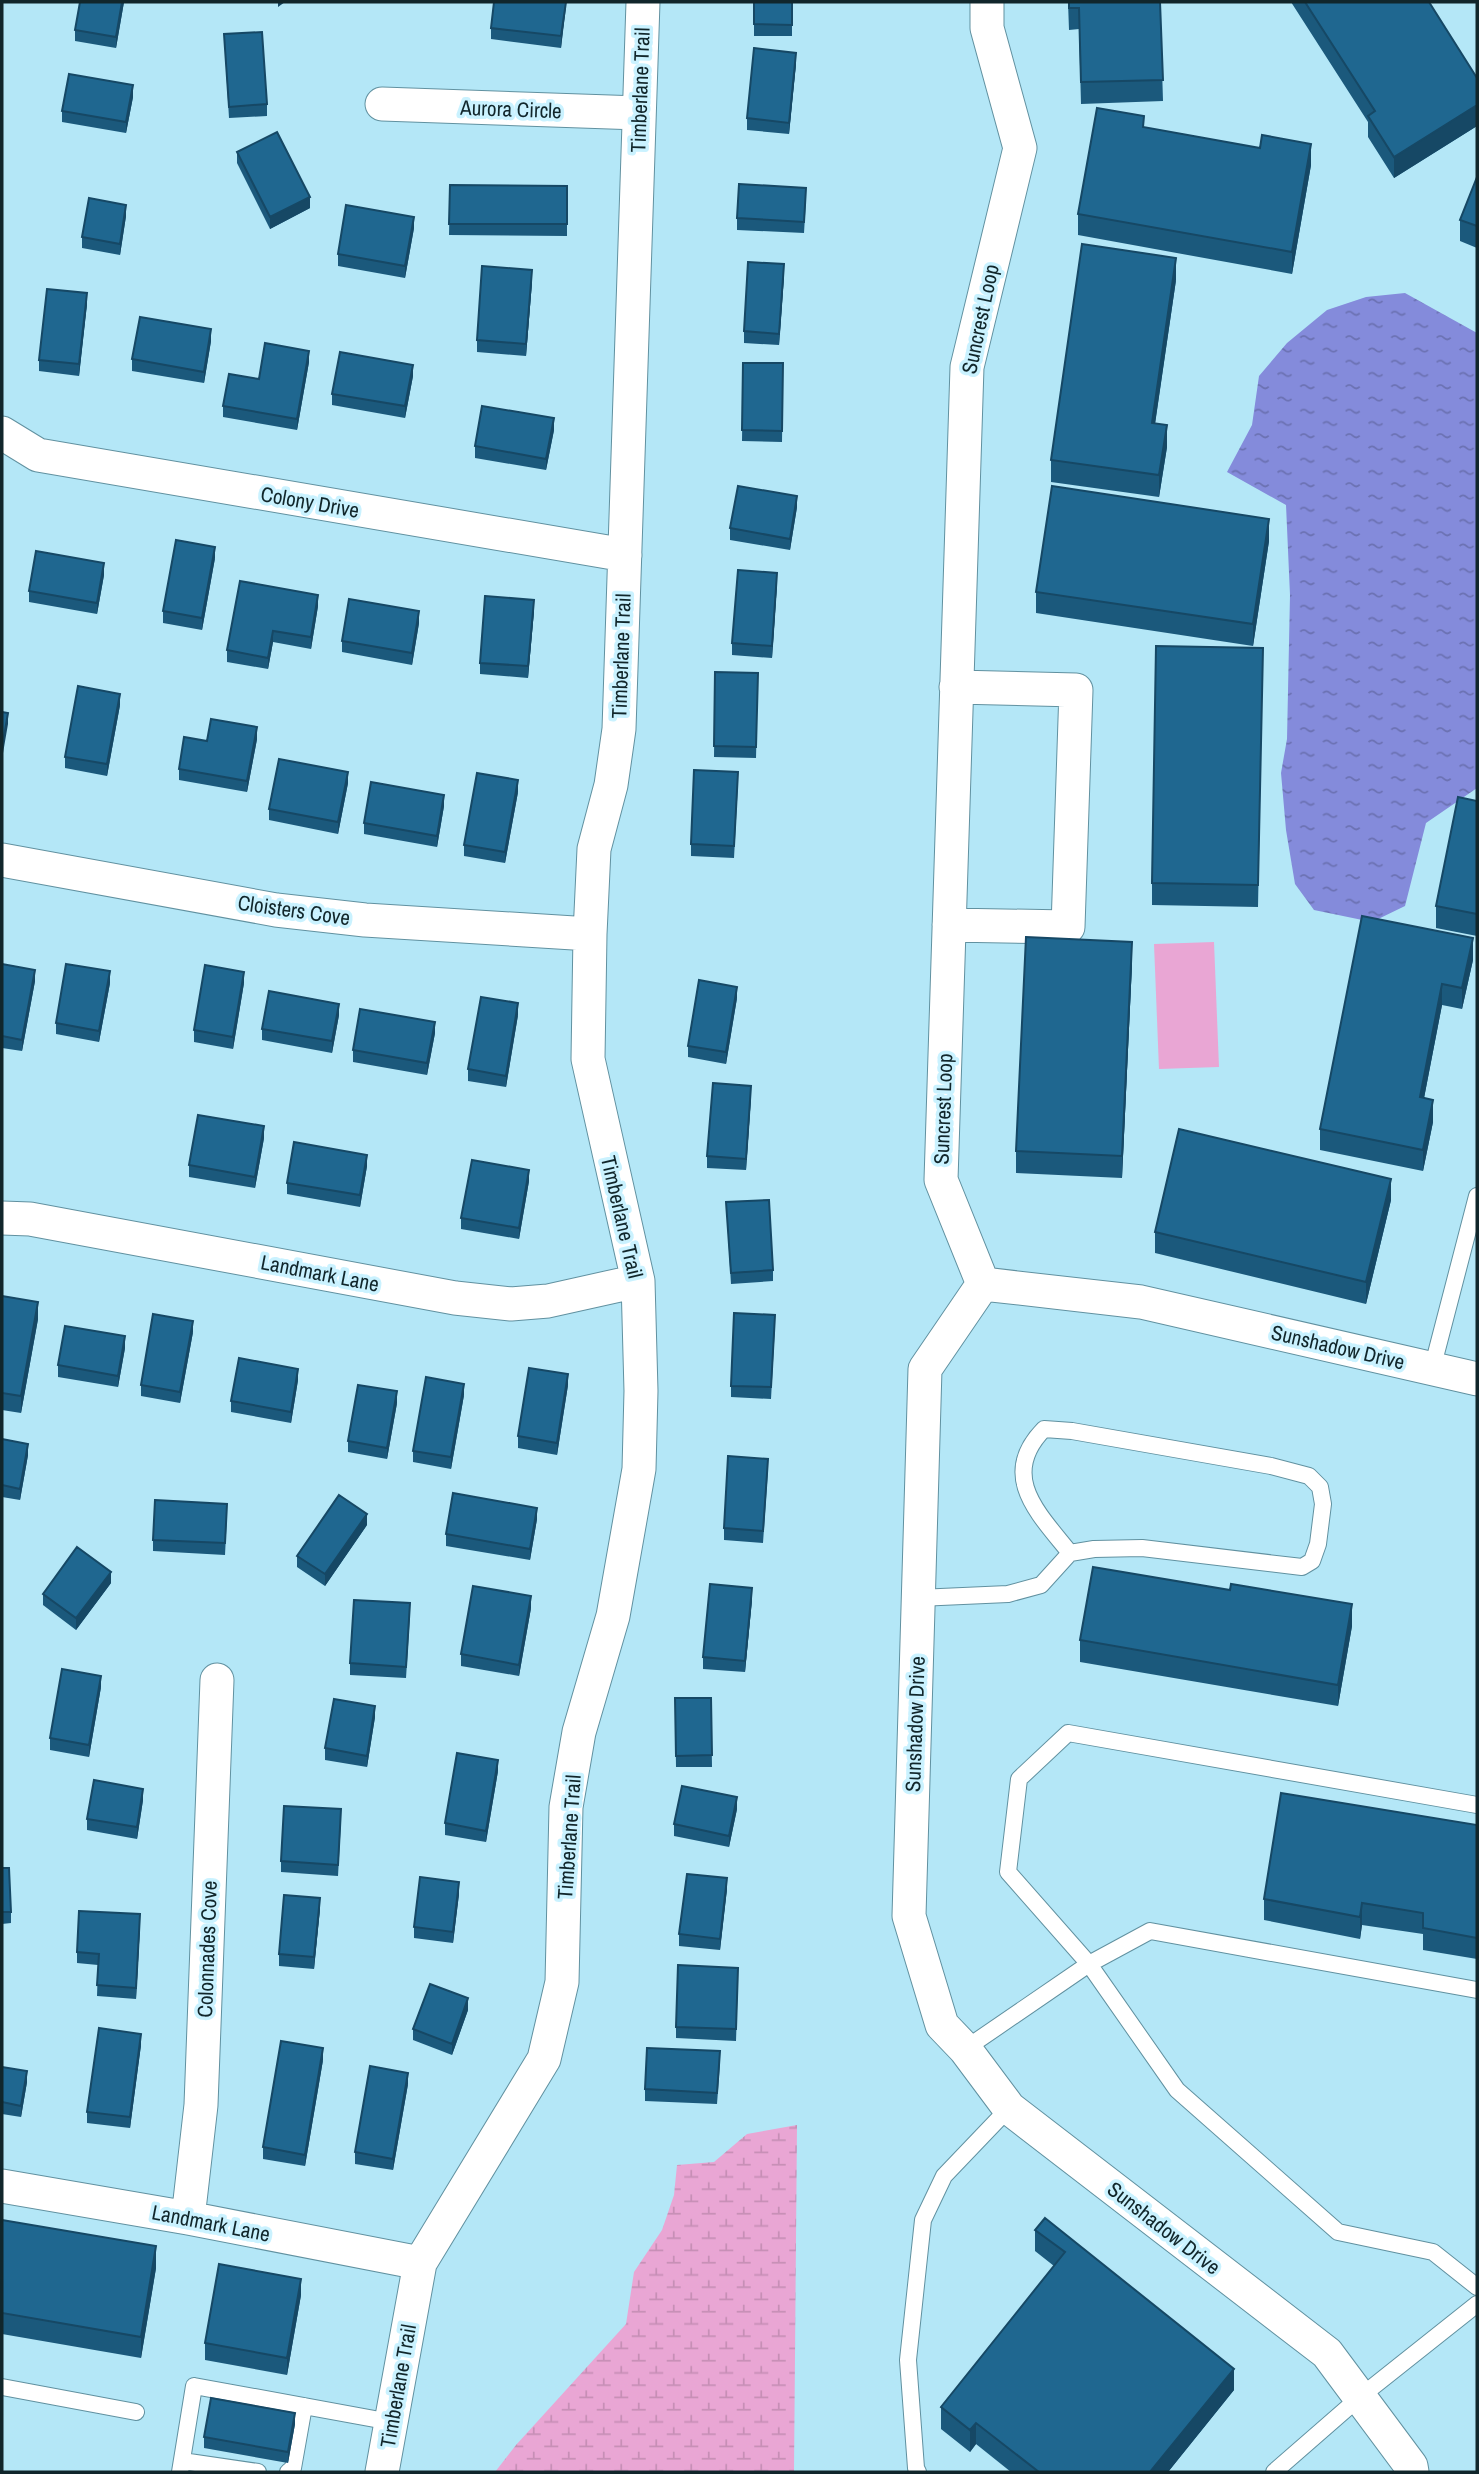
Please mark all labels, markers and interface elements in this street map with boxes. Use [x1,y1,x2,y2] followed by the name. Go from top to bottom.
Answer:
[623,27,657,153] street label: Timberlane Trail
[459,93,562,125] street label: Aurora Circle
[954,262,1006,376] street label: Suncrest Loop
[258,479,362,525] street label: Colony Drive
[604,593,638,719] street label: Timberlane Trail
[236,888,352,932] street label: Cloisters Cove
[927,1053,959,1165] street label: Suncrest Loop
[594,1153,650,1281] street label: Timberlane Trail
[258,1247,382,1299] street label: Landmark Lane
[1269,1318,1407,1376] street label: Sunshadow Drive
[898,1656,932,1792] street label: Sunshadow Drive
[550,1774,588,1900] street label: Timberlane Trail
[190,1880,224,2018] street label: Colonnades Cove
[1102,2175,1226,2281] street label: Sunshadow Drive
[149,2197,273,2249] street label: Landmark Lane
[373,2322,423,2450] street label: Timberlane Trail

